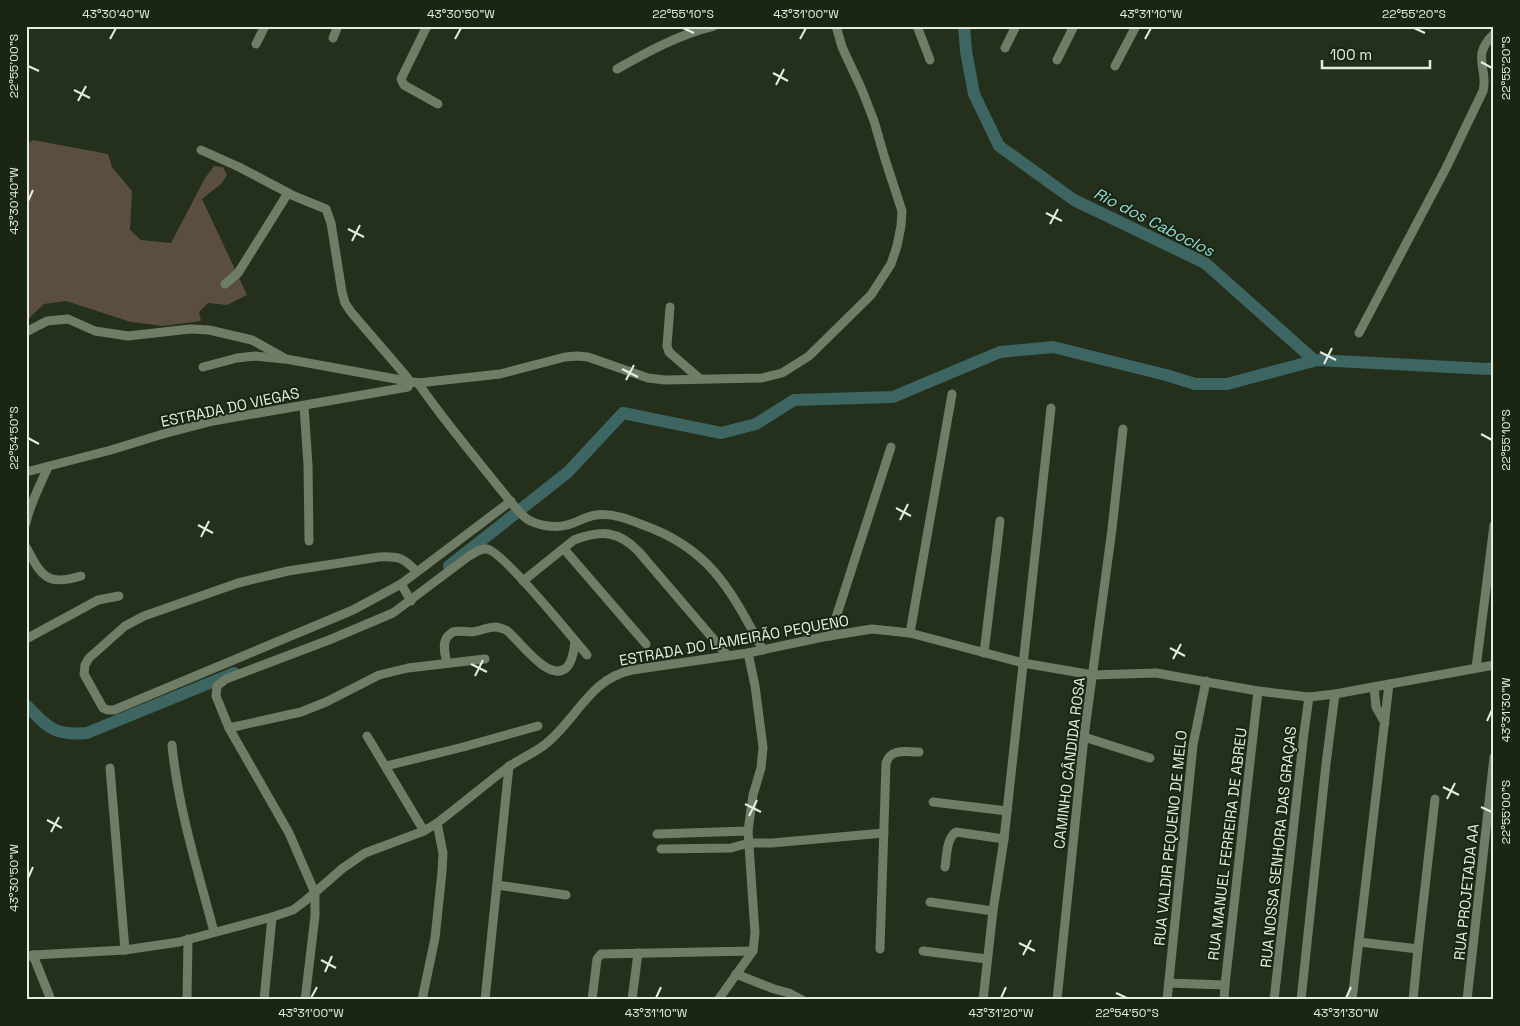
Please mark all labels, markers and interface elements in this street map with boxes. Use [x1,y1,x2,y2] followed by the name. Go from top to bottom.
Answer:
[82,6,150,22] text: 43°30'40"W
[427,6,495,22] text: 43°30'50"W
[652,6,714,22] text: 22°55'10"S
[773,6,839,22] text: 43°31'00"W
[1120,6,1183,22] text: 43°31'10"W
[1382,6,1446,22] text: 22°55'20"S
[6,34,22,98] text: 22°55'00"S
[1498,36,1514,100] text: 22°55'20"S
[1322,38,1430,70] scale bar
[1330,45,1372,64] text: 100 m
[6,167,22,235] text: 43°30'40"W
[1090,183,1218,262] water label: Rio dos Caboclos
[159,383,301,431] street label: ESTRADA DO VIEGAS
[6,406,22,470] text: 22°54'50"S
[1498,409,1514,471] text: 22°55'10"S
[618,610,850,670] street label: ESTRADA DO LAMEIRÃO PEQUENO
[1049,676,1089,850] street label: CAMINHO CÂNDIDA ROSA
[1498,677,1514,742] text: 43°31'30"W
[1256,725,1300,969] street label: RUA NOSSA SENHORA DAS GRAÇAS
[1203,727,1251,961] street label: RUA MANUEL FERREIRA DE ABREU
[1149,729,1191,947] street label: RUA VALDIR PEQUENO DE MELO
[1498,780,1514,844] text: 22°55'00"S
[1449,822,1483,961] street label: RUA PROJETADA AA
[6,844,22,912] text: 43°30'50"W
[278,1005,344,1021] text: 43°31'00"W
[625,1005,688,1021] text: 43°31'10"W
[969,1005,1034,1021] text: 43°31'20"W
[1095,1005,1159,1021] text: 22°54'50"S
[1314,1005,1379,1021] text: 43°31'30"W

